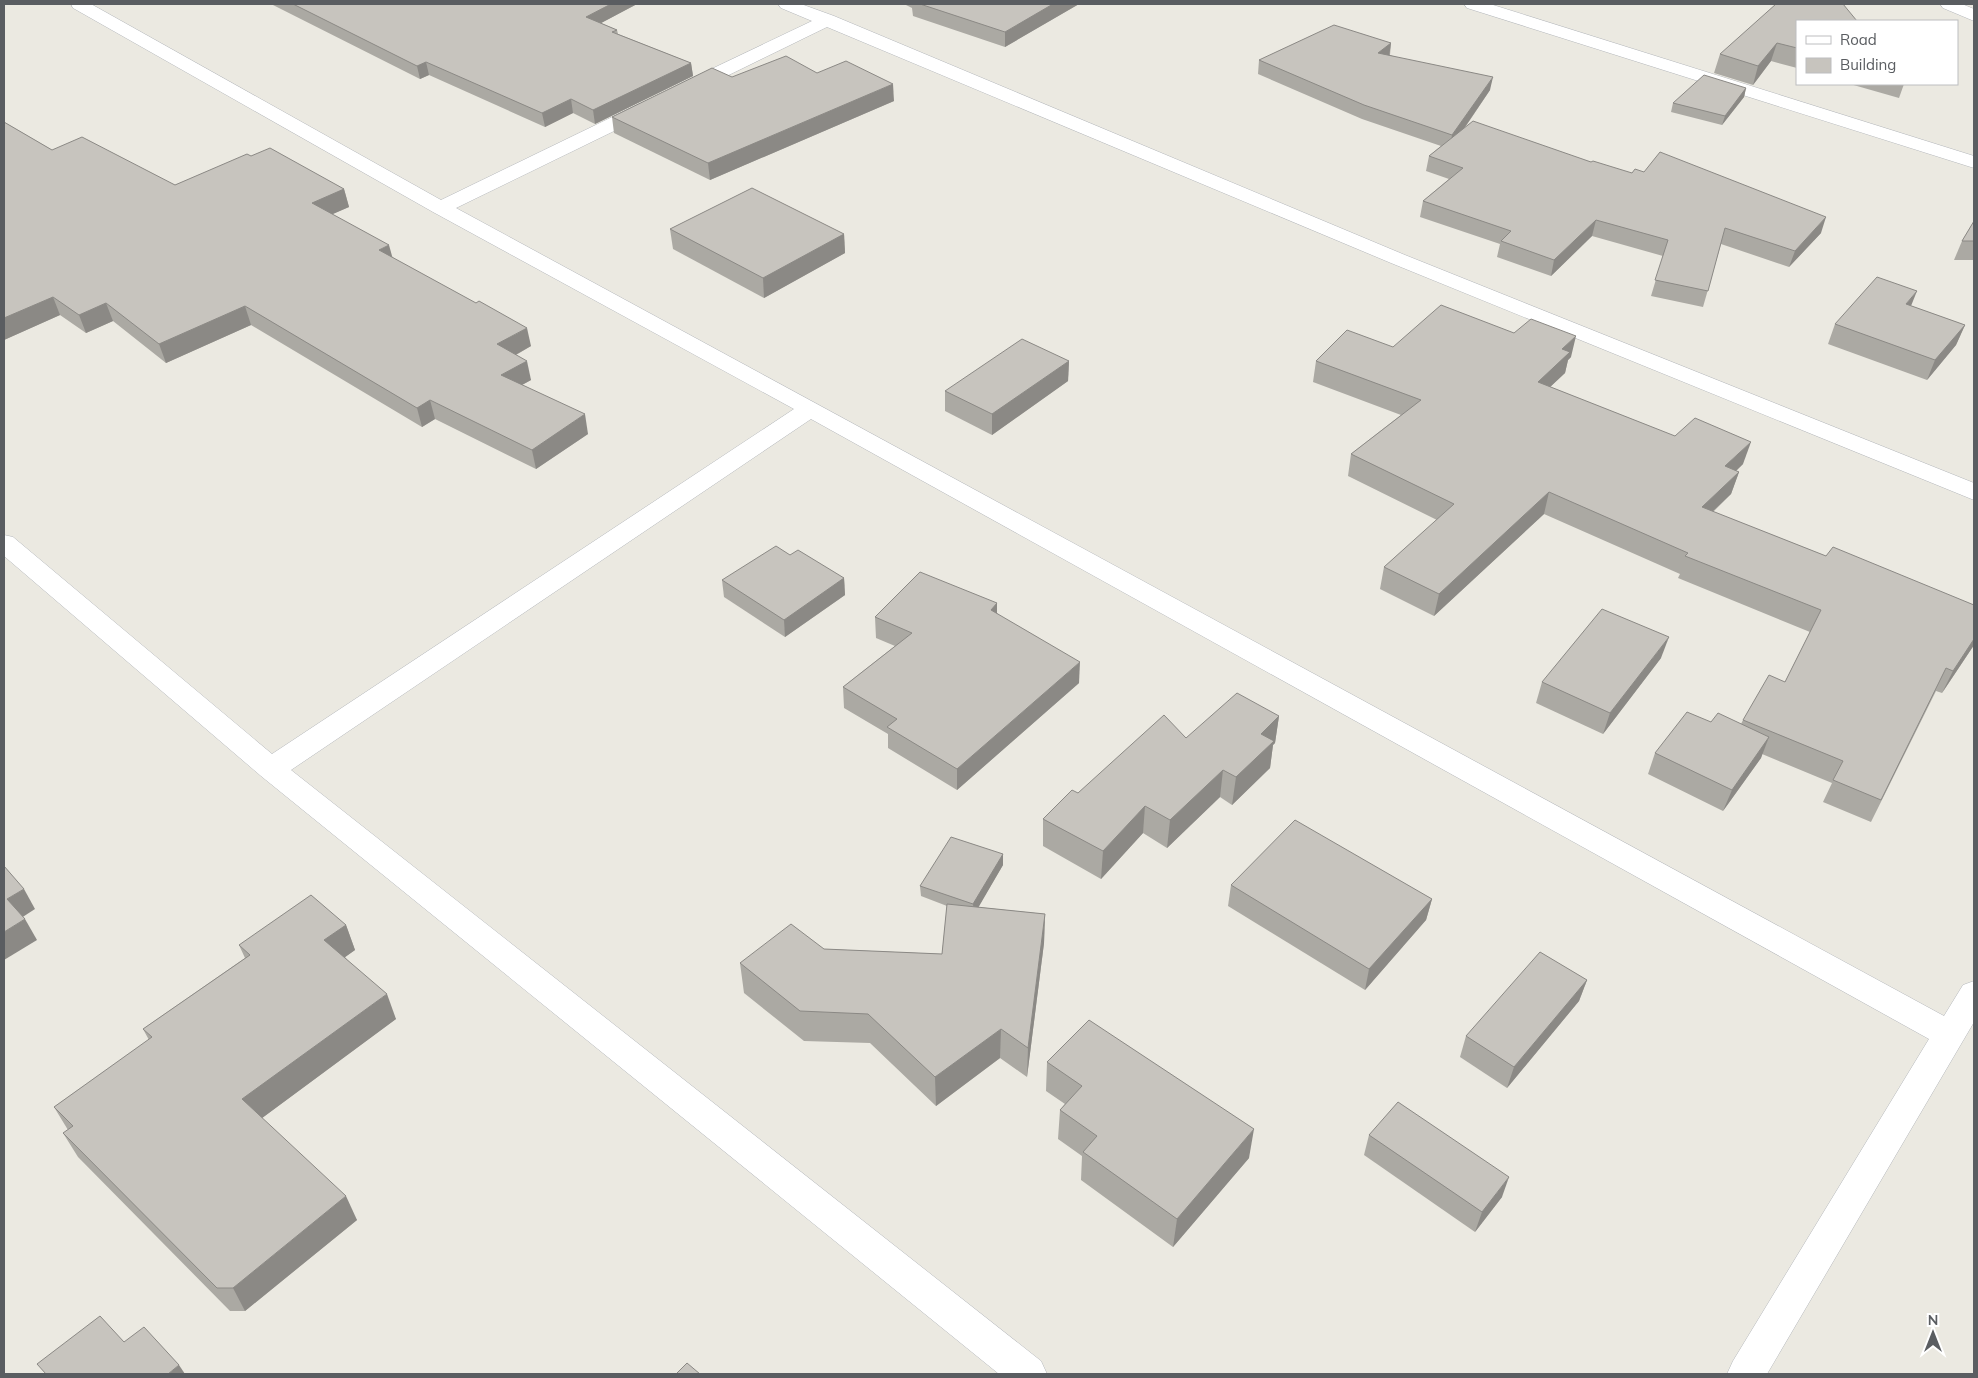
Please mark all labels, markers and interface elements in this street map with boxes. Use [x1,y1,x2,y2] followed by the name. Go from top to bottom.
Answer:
[1796,20,1958,85] legend
[1840,30,1877,49] text: Road
[1840,55,1896,74] text: Building
[1908,1308,1958,1358] north arrow
[1928,1311,1938,1329] text: N

